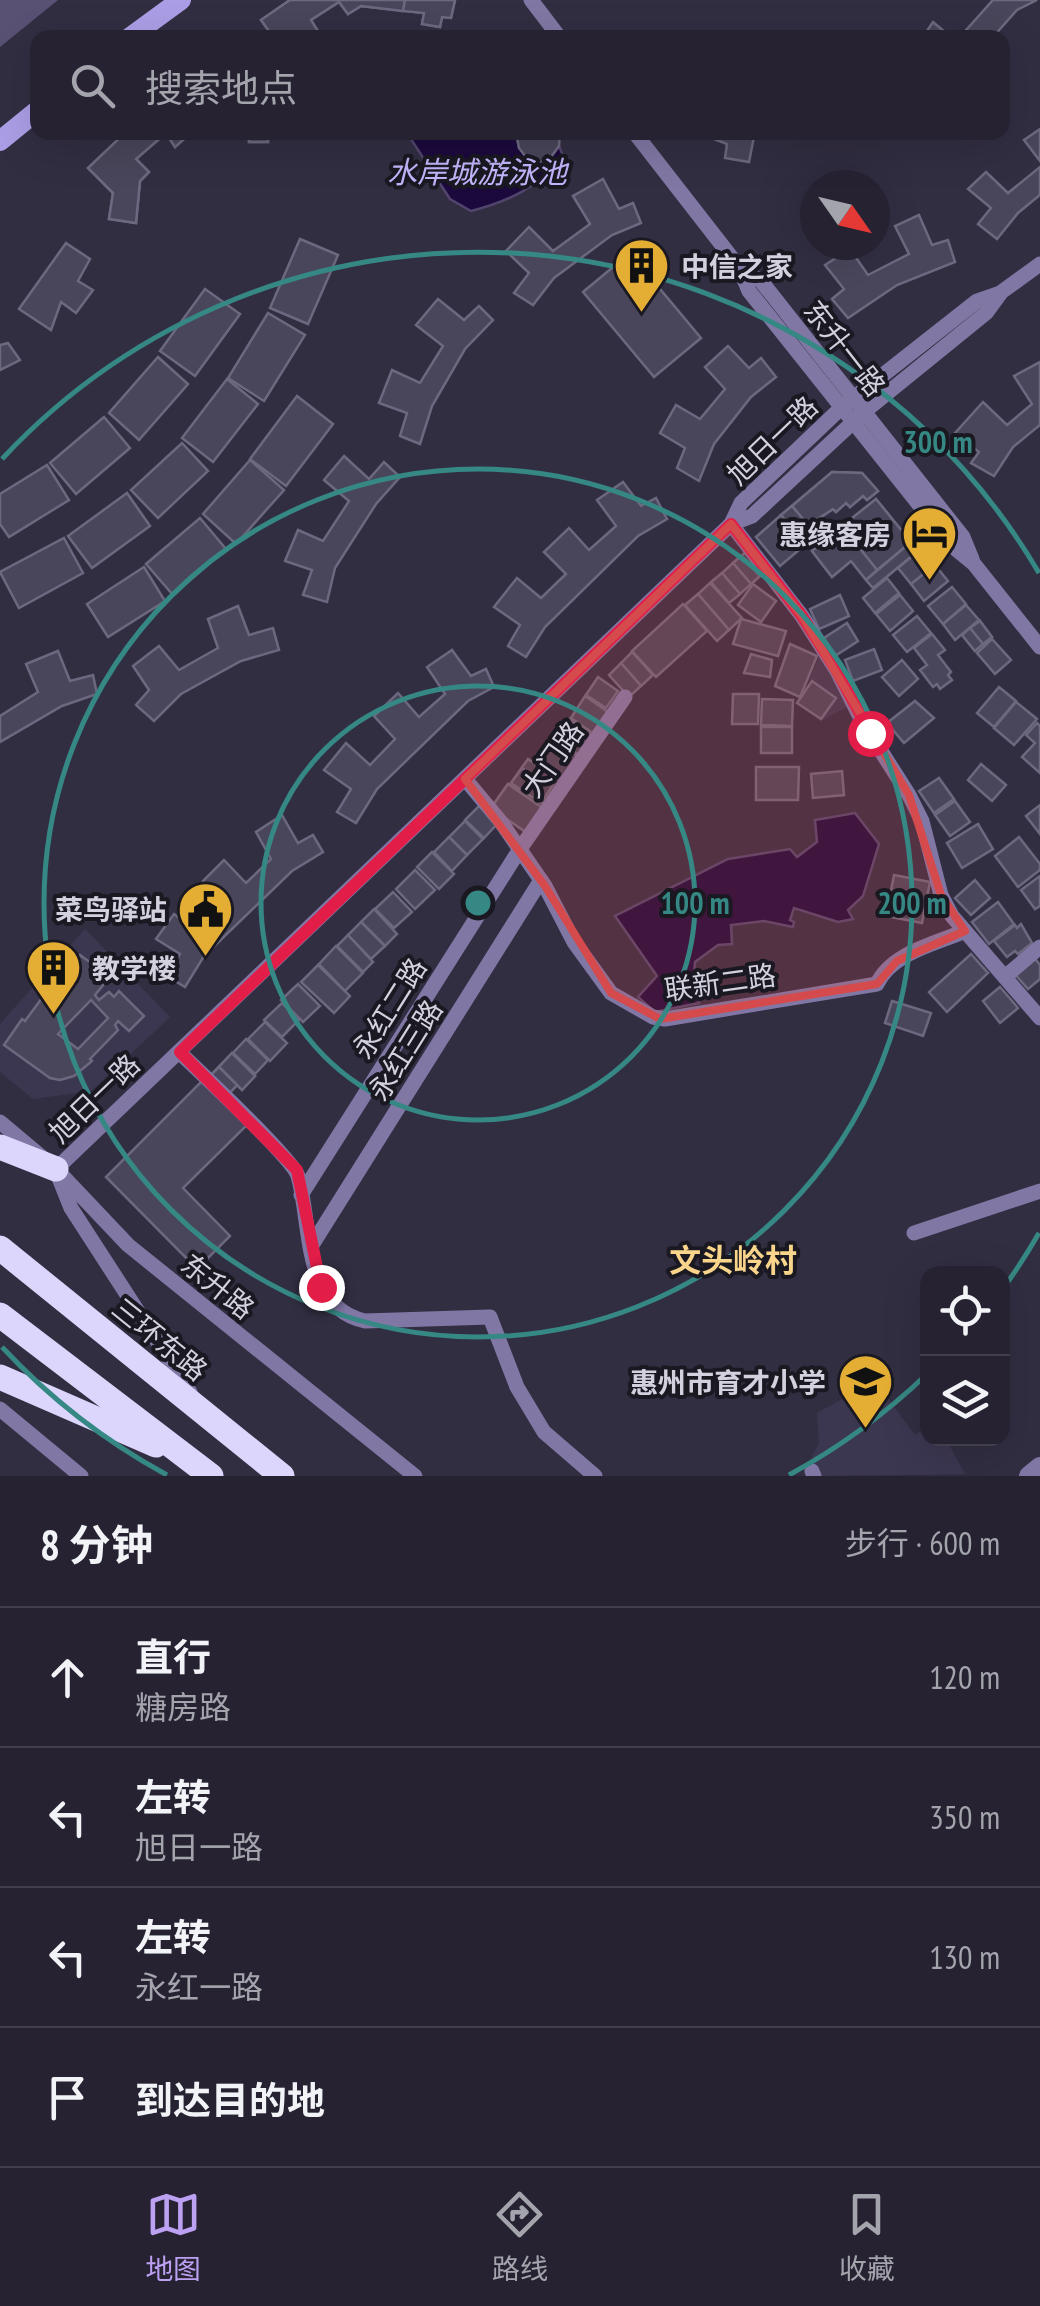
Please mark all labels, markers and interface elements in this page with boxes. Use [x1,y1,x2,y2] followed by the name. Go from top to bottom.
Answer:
[30,30,1010,140] search box
[65,58,120,113] icon: search
[145,63,297,112] text: 搜索地点
[387,152,570,191] water label: 水岸城游泳池
[800,170,890,260] north arrow
[612,236,672,315] building icon: 中信之家
[681,248,793,285] place label: 中信之家
[796,292,894,404] street label: 东升一路
[719,388,825,492] street label: 旭日一路
[903,422,973,461] text: 300 m
[900,504,960,583] hotel icon: 惠缘客房
[779,516,891,553] place label: 惠缘客房
[848,711,894,757] route start
[513,714,591,804] street label: 大门路
[176,879,236,958] public building icon: 菜鸟驿站
[660,883,730,922] text: 100 m
[877,883,947,922] text: 200 m
[460,885,496,921] centre of rings
[55,891,167,928] place label: 菜鸟驿站
[23,938,83,1017] building icon: 教学楼
[92,950,176,987] place label: 教学楼
[344,951,434,1065] street label: 永红二路
[662,956,778,1008] street label: 联新二路
[360,993,450,1107] street label: 永红三路
[41,1046,147,1150] street label: 旭日一路
[669,1239,797,1281] district label: 文头岭村
[174,1245,262,1327] street label: 东升路
[299,1265,345,1311] route end
[920,1266,1010,1446] map controls
[920,1266,1010,1356] button: locate
[105,1289,215,1389] street label: 三环东路
[835,1352,895,1431] school or university icon: 惠州市育才小学
[920,1356,1010,1446] button: layers
[630,1364,826,1401] place label: 惠州市育才小学
[40,1517,153,1572] text: 8 分钟
[845,1522,1000,1564] text: 步行 · 600 m
[135,1632,211,1681] text: 直行
[40,1650,95,1705] icon: ahead
[929,1656,1000,1698] text: 120 m
[135,1686,231,1728] text: 糖房路
[135,1772,211,1821] text: 左转
[40,1790,95,1845] icon: left
[929,1796,1000,1838] text: 350 m
[135,1826,263,1868] text: 旭日一路
[135,1912,211,1961] text: 左转
[40,1930,95,1985] icon: left
[929,1936,1000,1978] text: 130 m
[135,1966,263,2008] text: 永红一路
[40,2070,95,2125] icon: arrive
[135,2075,325,2124] text: 到达目的地
[145,2187,201,2287] tab: 地图
[492,2187,548,2287] tab: 路线
[839,2187,895,2287] tab: 收藏

